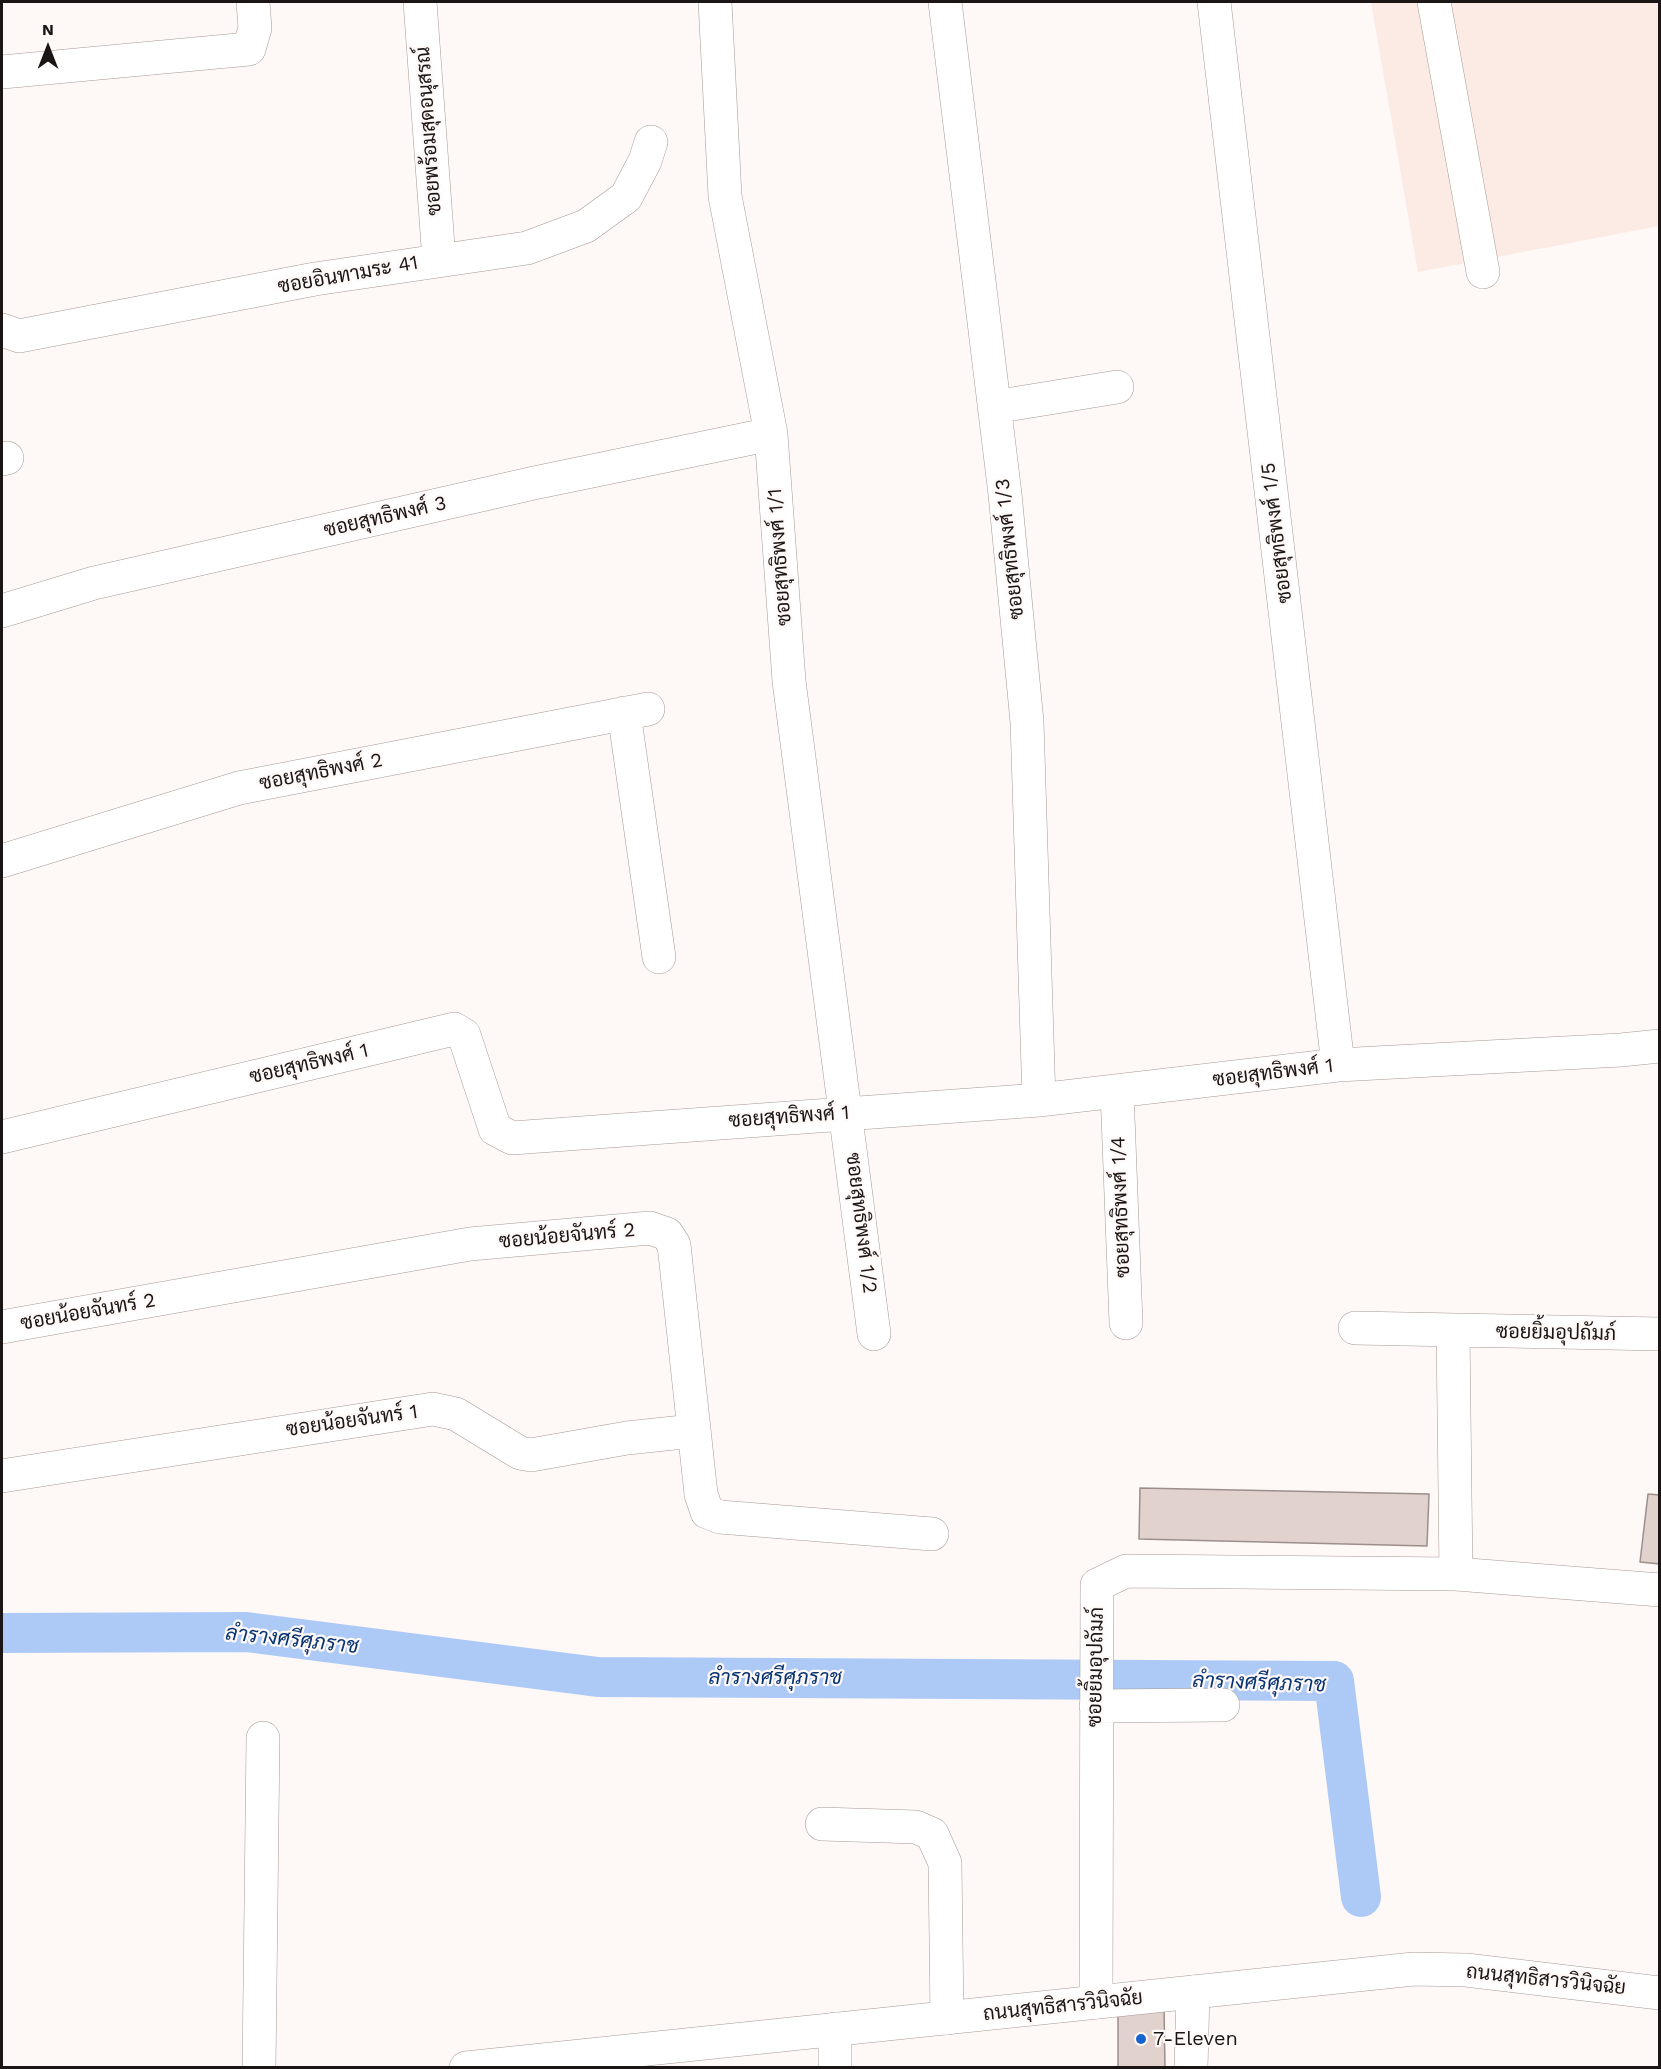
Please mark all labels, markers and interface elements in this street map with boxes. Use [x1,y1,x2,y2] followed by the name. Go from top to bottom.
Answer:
[18,18,78,78] north arrow
[42,20,54,39] text: N
[411,46,447,216] street label: ซอยพร้อมสุดอนุสรณ์
[276,251,420,299] street label: ซอยอินทามระ 41
[1256,461,1298,605] street label: ซอยสุทธิพงศ์ 1/5
[991,477,1029,621] street label: ซอยสุทธิพงศ์ 1/3
[763,487,797,627] street label: ซอยสุทธิพงศ์ 1/1
[321,491,449,543] street label: ซอยสุทธิพงศ์ 3
[257,748,385,796] street label: ซอยสุทธิพงศ์ 2
[247,1039,371,1089] street label: ซอยสุทธิพงศ์ 1
[1211,1054,1335,1092] street label: ซอยสุทธิพงศ์ 1
[728,1101,850,1133] street label: ซอยสุทธิพงศ์ 1
[1107,1136,1135,1278] street label: ซอยสุทธิพงศ์ 1/4
[840,1151,882,1295] street label: ซอยสุทธิพงศ์ 1/2
[498,1218,636,1254] street label: ซอยน้อยจันทร์ 2
[19,1288,157,1336] street label: ซอยน้อยจันทร์ 2
[1496,1320,1616,1346] street label: ซอยยิ้มอุปถัมภ์
[285,1400,419,1442] street label: ซอยน้อยจันทร์ 1
[1083,1607,1109,1727] street label: ซอยยิ้มอุปถัมภ์
[224,1620,360,1660] water label: ลำรางศรีศุภราช
[708,1665,842,1691] water label: ลำรางศรีศุภราช
[1192,1668,1326,1698] water label: ลำรางศรีศุภราช
[1465,1960,1627,2000] street label: ถนนสุทธิสารวินิจฉัย
[982,1986,1144,2026] street label: ถนนสุทธิสารวินิจฉัย
[1153,2027,1238,2051] place label: 7-Eleven
[1134,2032,1148,2046] marker: 7-Eleven

